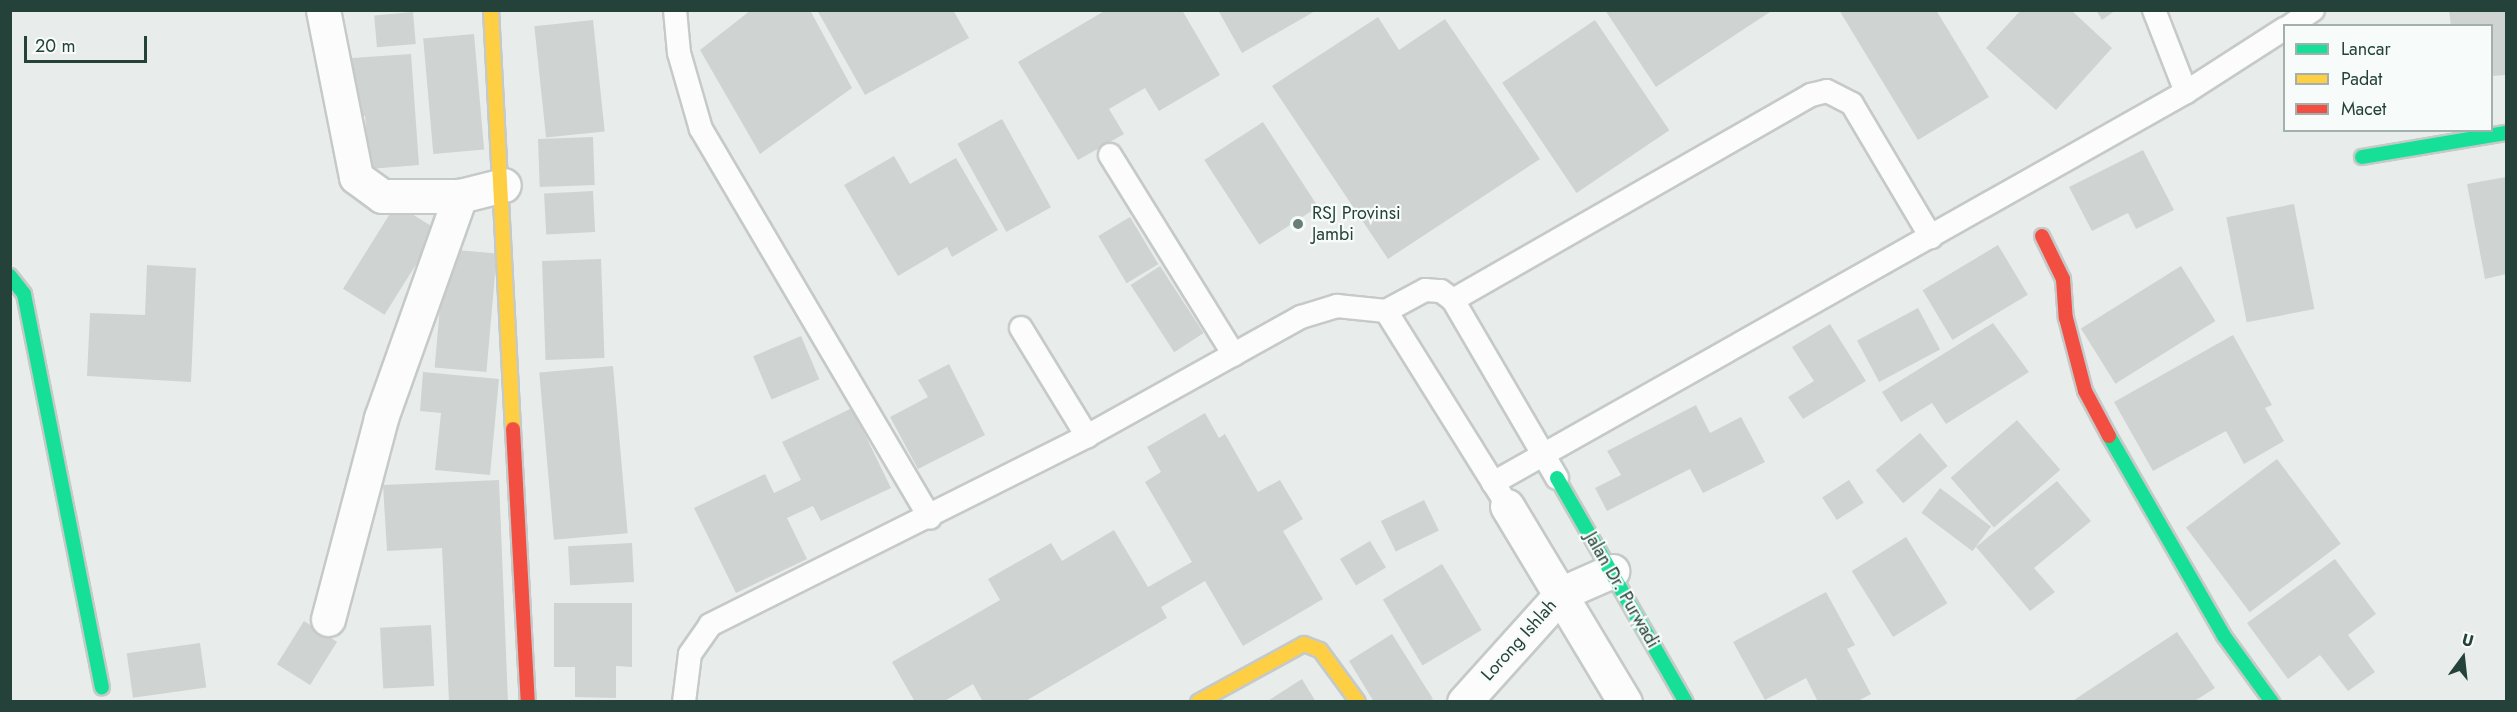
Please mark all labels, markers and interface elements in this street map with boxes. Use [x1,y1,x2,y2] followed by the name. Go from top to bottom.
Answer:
[27,24,150,62] scale bar
[2283,24,2493,132] legend
[35,33,75,59] text: 20 m
[2341,36,2391,62] text: Lancar
[2341,66,2382,92] text: Padat
[2341,96,2386,122] text: Macet
[1312,203,1401,246] place label: RSJ Provinsi Jambi
[1289,215,1307,233] marker: RSJ Provinsi Jambi
[1580,528,1664,652] street label: Jalan Dr. Purwadi
[1477,595,1561,685] street label: Lorong Ishlah
[2433,628,2493,688] north arrow
[2459,628,2476,653] text: U

